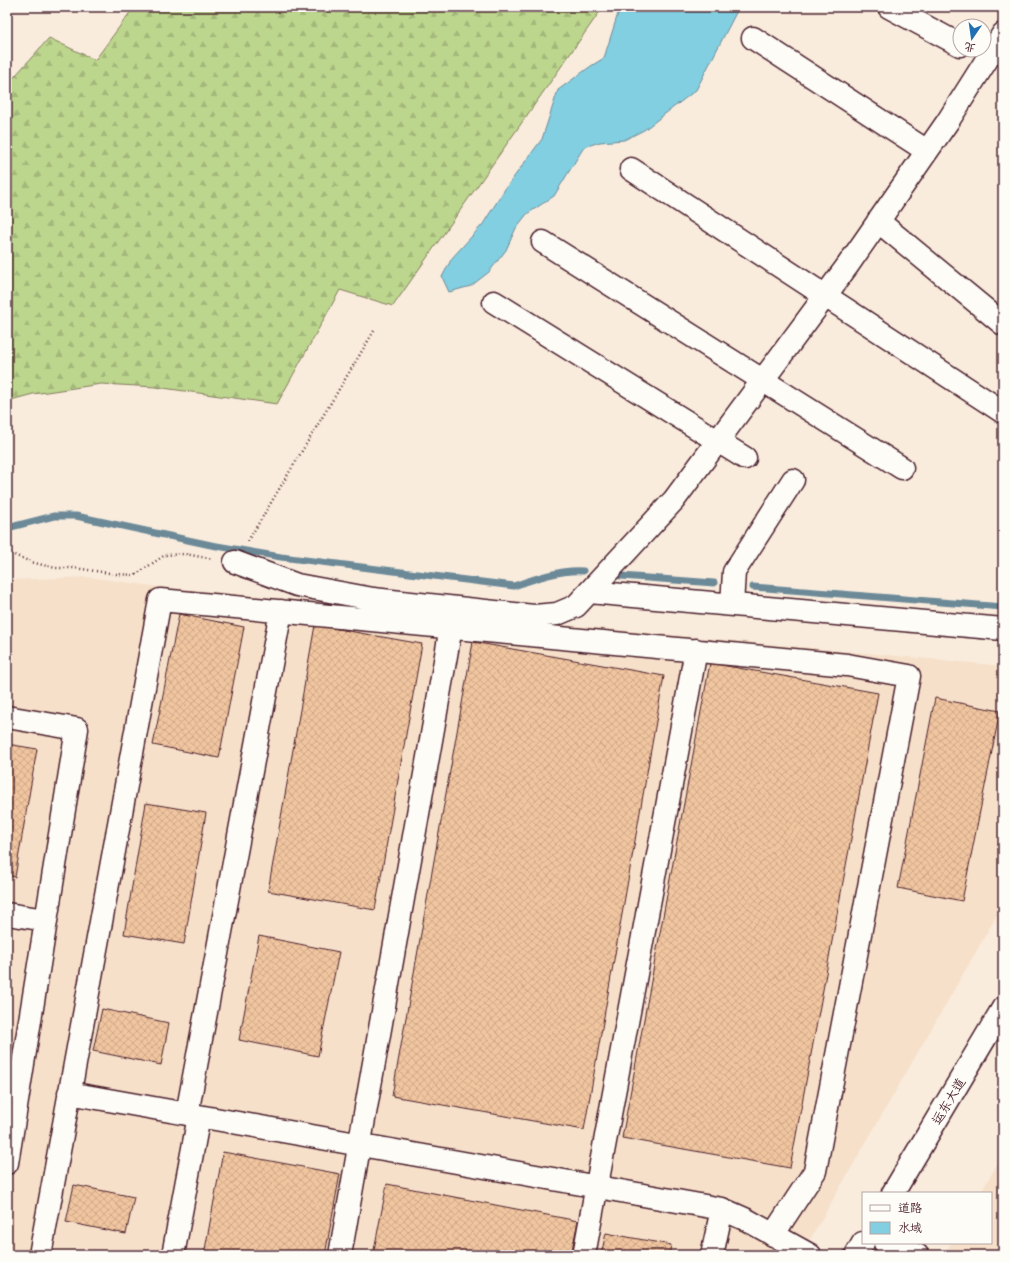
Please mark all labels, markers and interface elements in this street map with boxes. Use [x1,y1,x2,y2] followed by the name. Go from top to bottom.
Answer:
[952,18,992,58] north arrow
[963,40,977,55] text: 北
[929,1075,968,1127] street label: 运东大道
[862,1192,992,1244] legend
[898,1201,922,1215] text: 道路
[898,1221,922,1235] text: 水域

